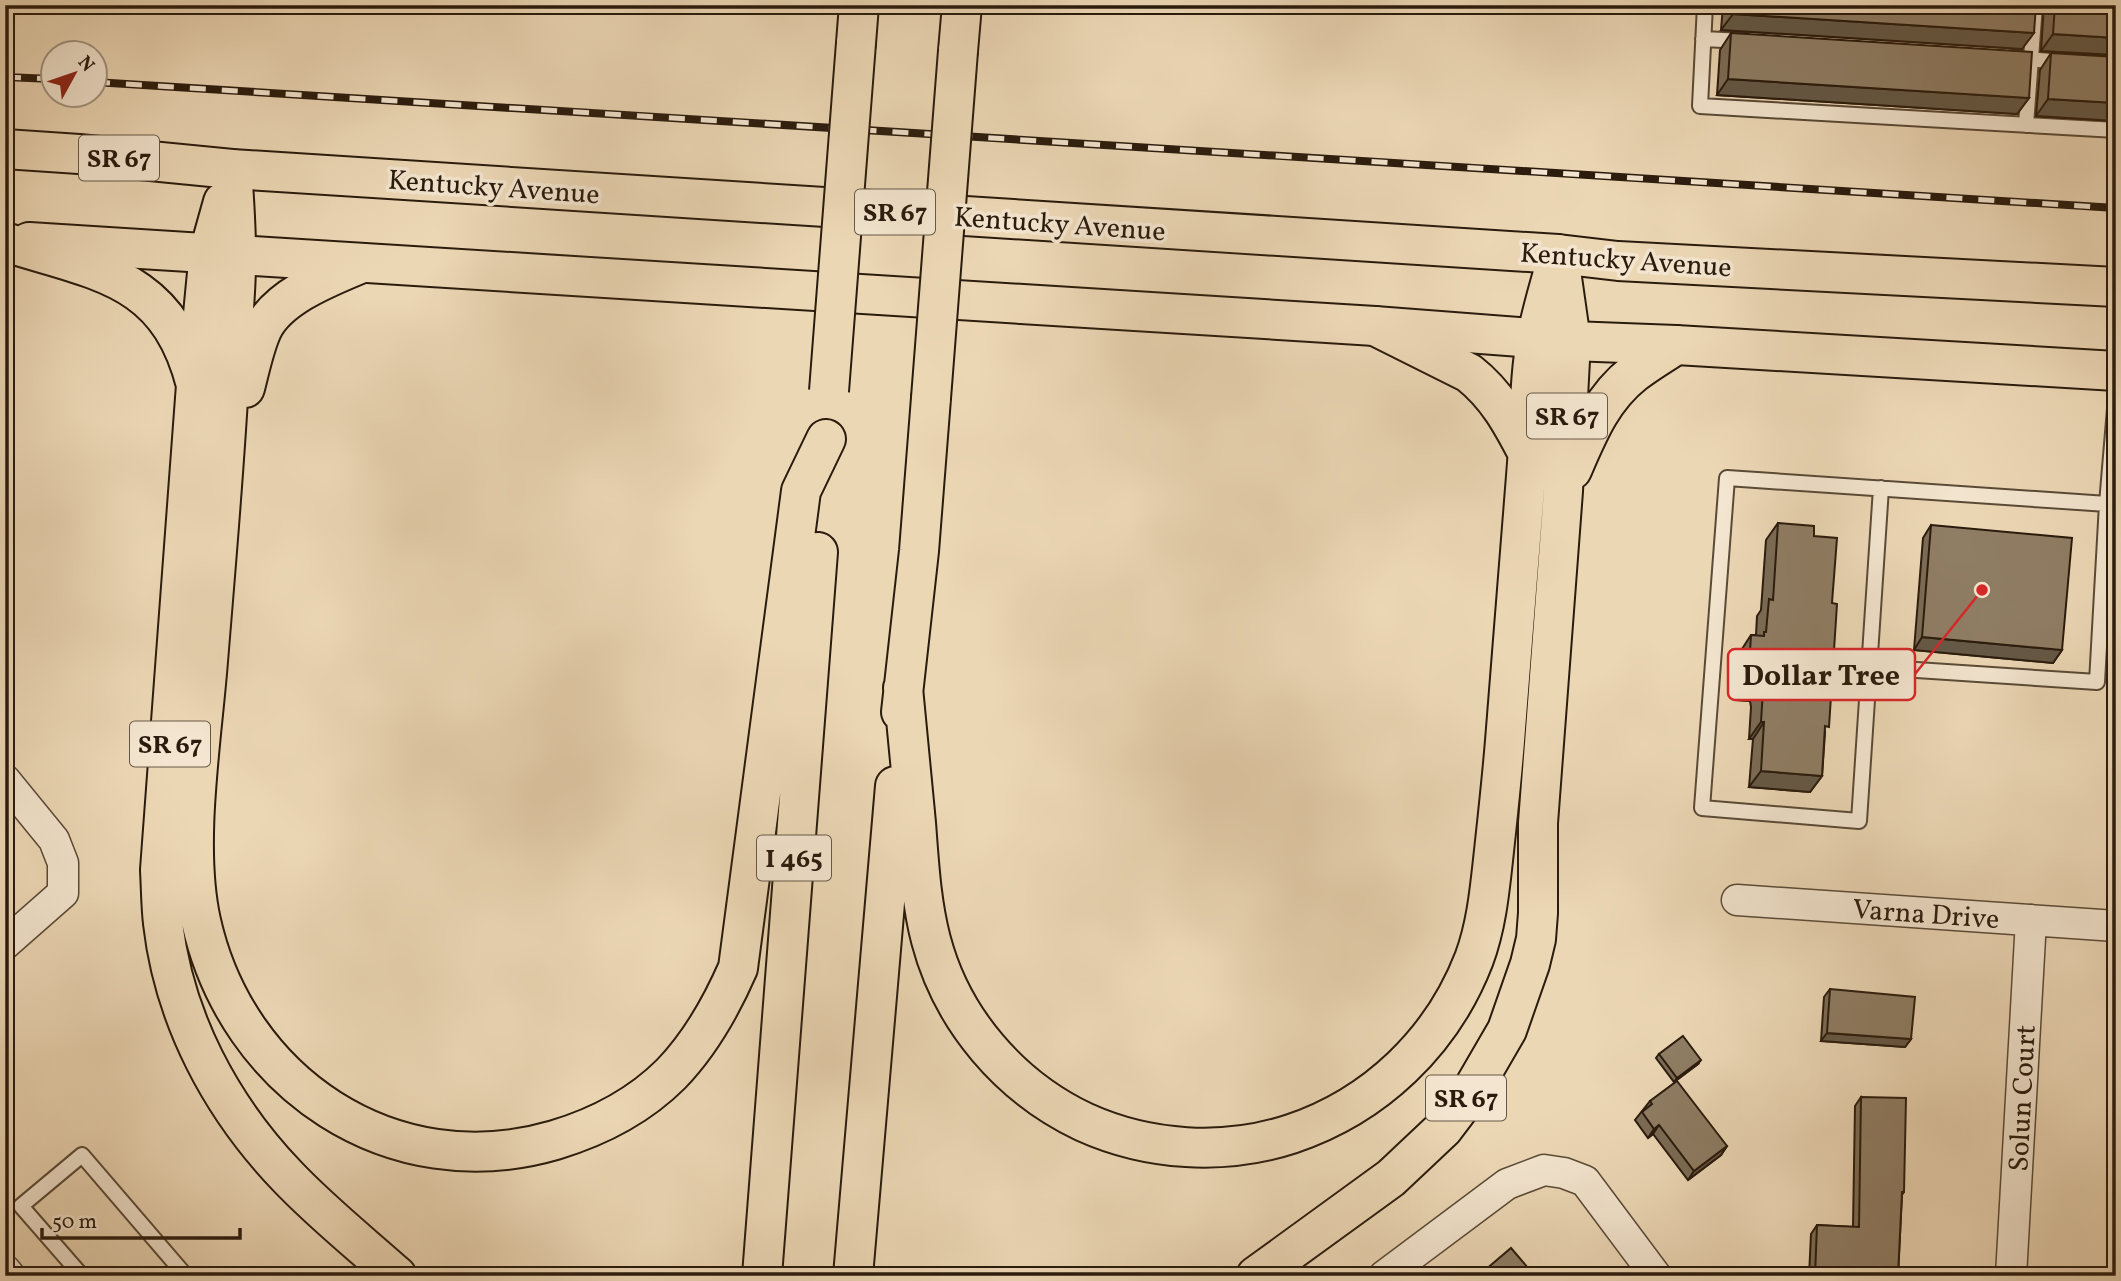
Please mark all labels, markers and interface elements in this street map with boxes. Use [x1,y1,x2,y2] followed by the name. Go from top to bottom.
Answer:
[38,38,108,108] north arrow
[71,51,100,78] text: N
[79,136,159,181] road number: SR 67
[387,162,601,215] street label: Kentucky Avenue
[855,190,935,234] road number: SR 67
[953,199,1167,252] street label: Kentucky Avenue
[1519,235,1733,288] street label: Kentucky Avenue
[1527,394,1607,438] road number: SR 67
[1728,649,1915,700] callout: Dollar Tree
[1742,656,1900,698] text: Dollar Tree
[130,722,210,766] road number: SR 67
[757,836,831,880] road number: I 465
[1851,891,2001,940] street label: Varna Drive
[2000,1024,2047,1173] street label: Solun Court
[1426,1076,1506,1120] road number: SR 67
[42,1197,240,1241] scale bar
[52,1208,97,1237] text: 50 m

